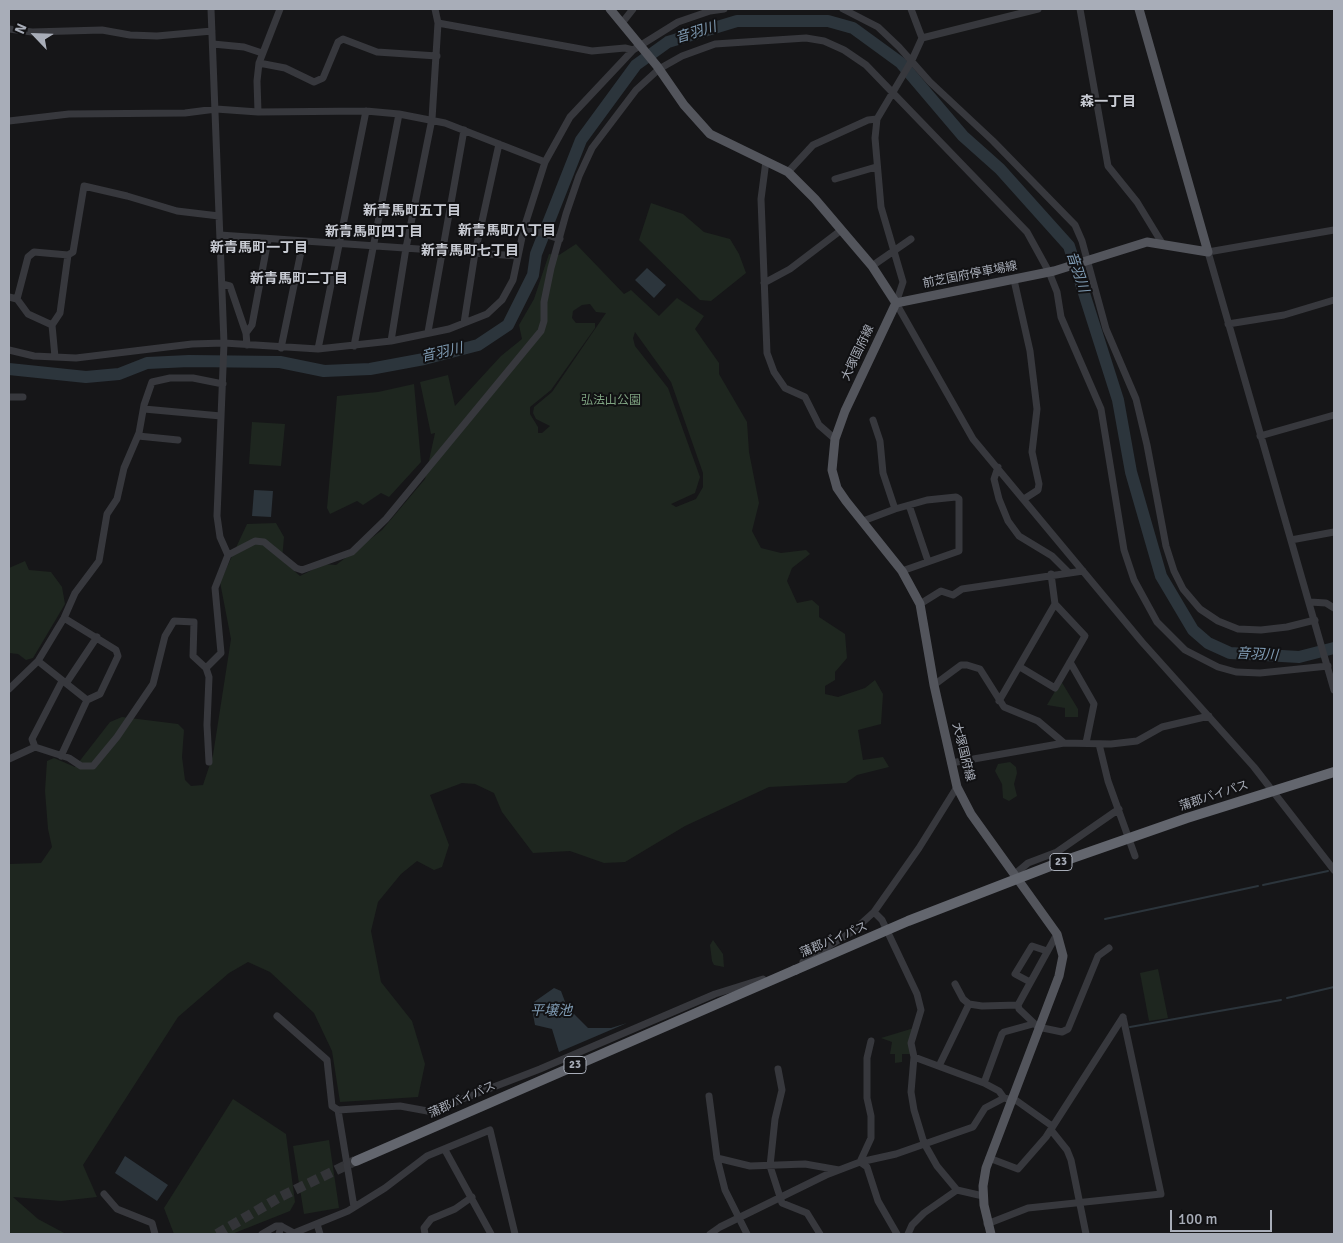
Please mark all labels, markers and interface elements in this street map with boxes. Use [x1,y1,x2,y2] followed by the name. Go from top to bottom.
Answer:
[10,10,60,60] north arrow
[673,19,719,47] water label: 音羽川
[11,21,31,37] text: N
[1080,94,1136,110] district label: 森一丁目
[363,203,461,219] district label: 新青馬町五丁目
[458,223,556,239] district label: 新青馬町八丁目
[325,224,423,240] district label: 新青馬町四丁目
[210,240,308,256] district label: 新青馬町一丁目
[421,243,519,259] district label: 新青馬町七丁目
[1063,249,1091,295] water label: 音羽川
[922,259,1018,291] street label: 前芝国府停車場線
[250,271,348,287] district label: 新青馬町二丁目
[839,323,877,383] street label: 大塚国府線
[420,340,464,366] water label: 音羽川
[581,394,641,408] park label: 弘法山公園
[1236,646,1278,664] water label: 音羽川
[949,721,977,783] street label: 大塚国府線
[1178,778,1250,814] street label: 蒲郡バイパス
[1050,854,1072,870] road number: 23
[798,919,870,961] street label: 蒲郡バイパス
[530,1003,572,1019] water label: 平壌池
[564,1056,586,1074] road number: 23
[426,1079,498,1121] street label: 蒲郡バイパス
[1173,1200,1276,1232] scale bar
[1178,1210,1218,1228] text: 100 m

